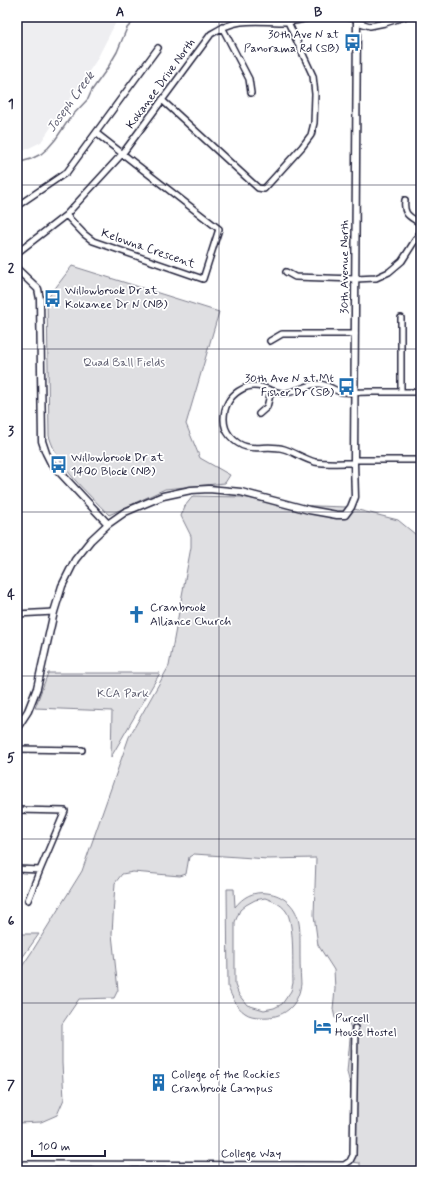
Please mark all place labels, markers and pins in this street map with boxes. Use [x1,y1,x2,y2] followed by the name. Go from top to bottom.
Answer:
[244,27,340,57] place label: 30th Ave N at Panorama Rd (SB)
[342,32,362,52] bus stop icon: 30th Ave N at Panorama Rd (SB)
[65,283,168,313] place label: Willowbrook Dr at Kokanee Dr N (NB)
[42,288,62,308] bus stop icon: Willowbrook Dr at Kokanee Dr N (NB)
[245,371,335,401] place label: 30th Ave N at Mt Fisher Dr (SB)
[337,376,357,396] bus stop icon: 30th Ave N at Mt Fisher Dr (SB)
[71,450,164,480] place label: Willowbrook Dr at 1400 Block (NB)
[48,455,68,475] bus stop icon: Willowbrook Dr at 1400 Block (NB)
[150,600,231,630] place label: Cranbrook Alliance Church
[127,605,147,625] church icon: Cranbrook Alliance Church
[335,1011,397,1041] place label: Purcell House Hostel
[312,1016,332,1036] hotel icon: Purcell House Hostel
[171,1067,281,1097] place label: College of the Rockies Cranbrook Campus
[148,1072,168,1092] building icon: College of the Rockies Cranbrook Campus

